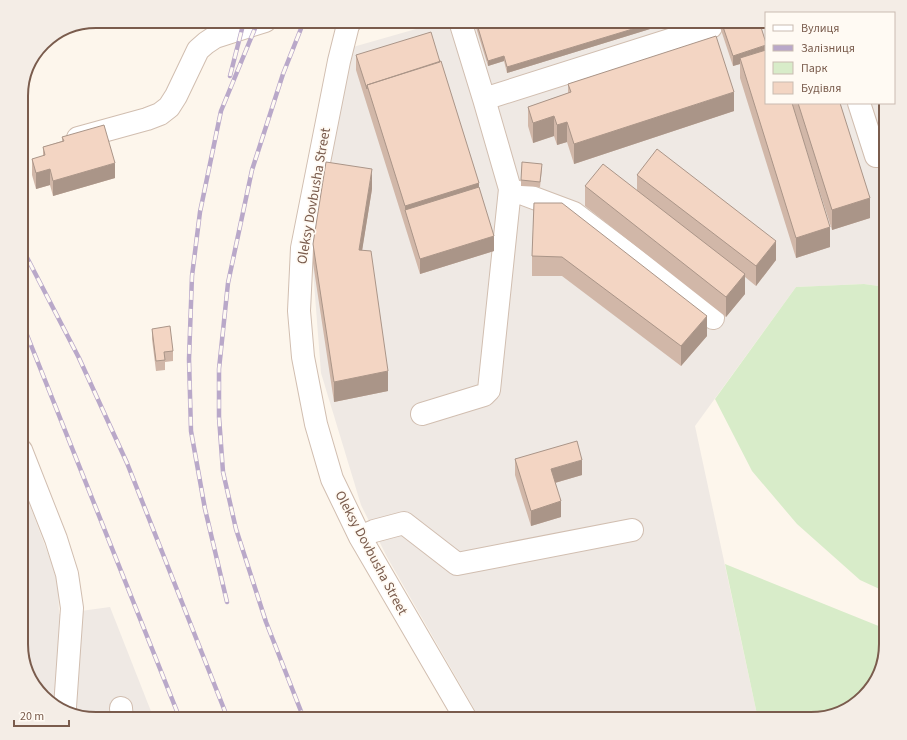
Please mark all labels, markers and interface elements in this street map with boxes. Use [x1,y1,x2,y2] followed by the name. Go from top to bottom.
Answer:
[765,12,895,104] legend
[801,20,839,37] text: Вулиця
[801,40,855,57] text: Залізниця
[801,60,827,77] text: Парк
[801,80,841,97] text: Будівля
[292,126,336,266] street label: Oleksy Dovbusha Street
[330,487,412,619] street label: Oleksy Dovbusha Street
[14,702,69,728] scale bar
[20,708,44,725] text: 20 m

